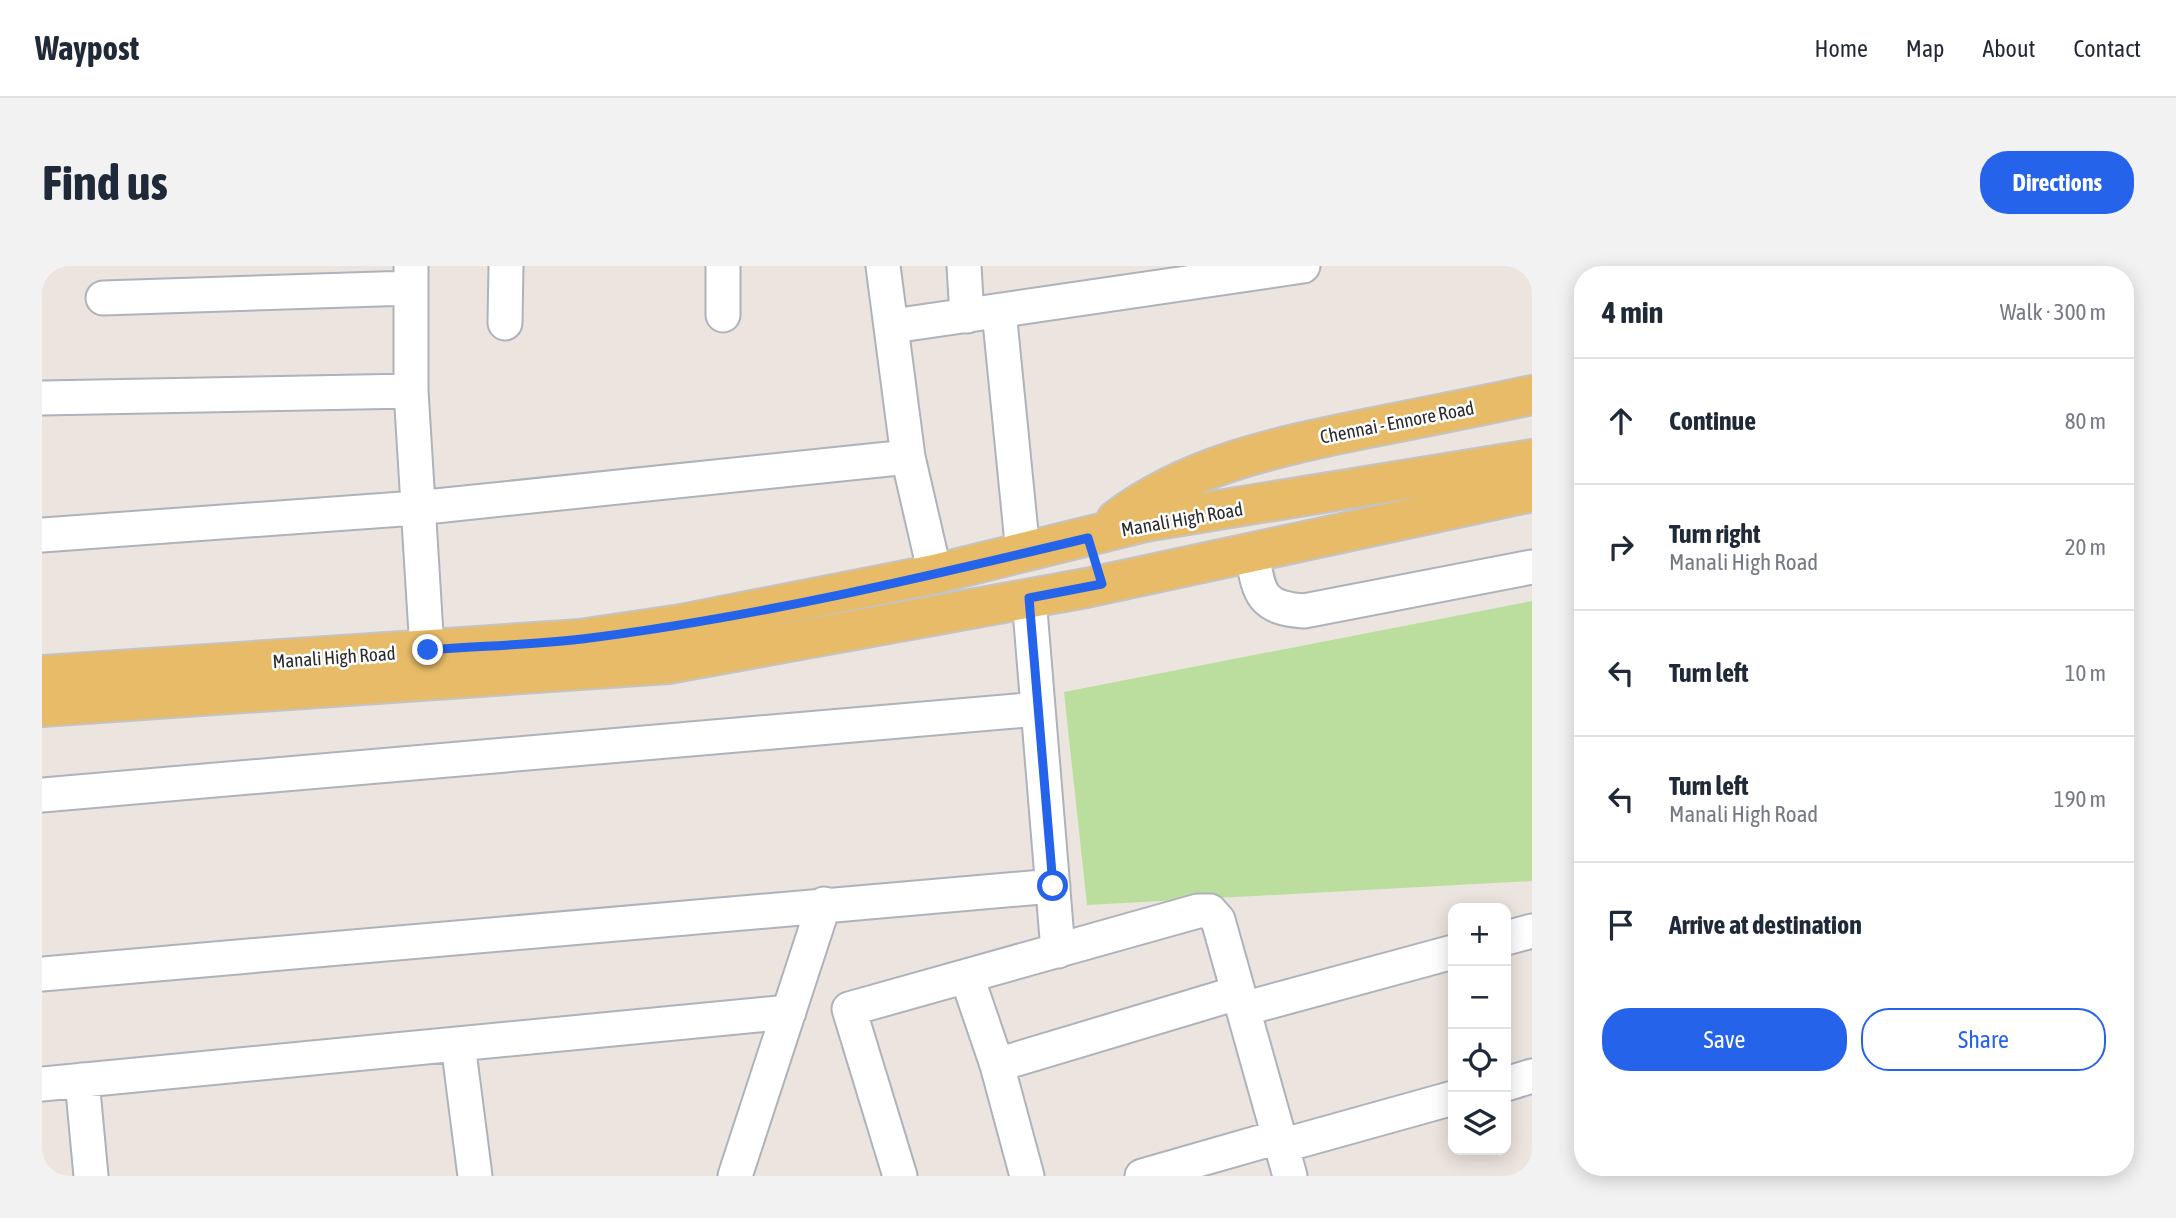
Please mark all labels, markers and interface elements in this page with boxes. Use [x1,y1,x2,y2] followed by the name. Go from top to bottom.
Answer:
[35,29,139,67] text: Waypost
[1814,35,1868,62] text: Home
[1906,35,1944,62] text: Map
[1982,35,2035,62] text: About
[2073,35,2141,62] text: Contact
[1980,151,2134,214] button: Directions
[42,154,168,210] text: Find us
[1602,295,1663,329] text: 4 min
[2000,299,2106,325] text: Walk · 300 m
[1318,396,1476,448] street label: Chennai - Ennore Road
[1602,402,1640,440] icon: ahead
[1669,406,1756,436] text: Continue
[2065,408,2106,434] text: 80 m
[1119,497,1245,541] street label: Manali High Road
[1669,519,1760,549] text: Turn right
[1602,528,1640,566] icon: right
[2065,534,2106,560] text: 20 m
[1669,549,1818,575] text: Manali High Road
[412,634,443,665] route end
[272,642,396,672] street label: Manali High Road
[1602,654,1640,692] icon: left
[1669,658,1749,688] text: Turn left
[2065,660,2106,686] text: 10 m
[1669,771,1749,801] text: Turn left
[1602,780,1640,818] icon: left
[2054,786,2106,812] text: 190 m
[1669,801,1818,827] text: Manali High Road
[1037,870,1068,901] route start
[1448,903,1511,1155] map controls
[1448,903,1511,966] button: +
[1602,906,1640,944] icon: arrive
[1669,910,1862,940] text: Arrive at destination
[1448,966,1511,1029] button: −
[1602,1008,1847,1071] button: Save
[1861,1008,2106,1071] button: Share
[1448,1029,1511,1092] button: locate
[1448,1092,1511,1155] button: layers

